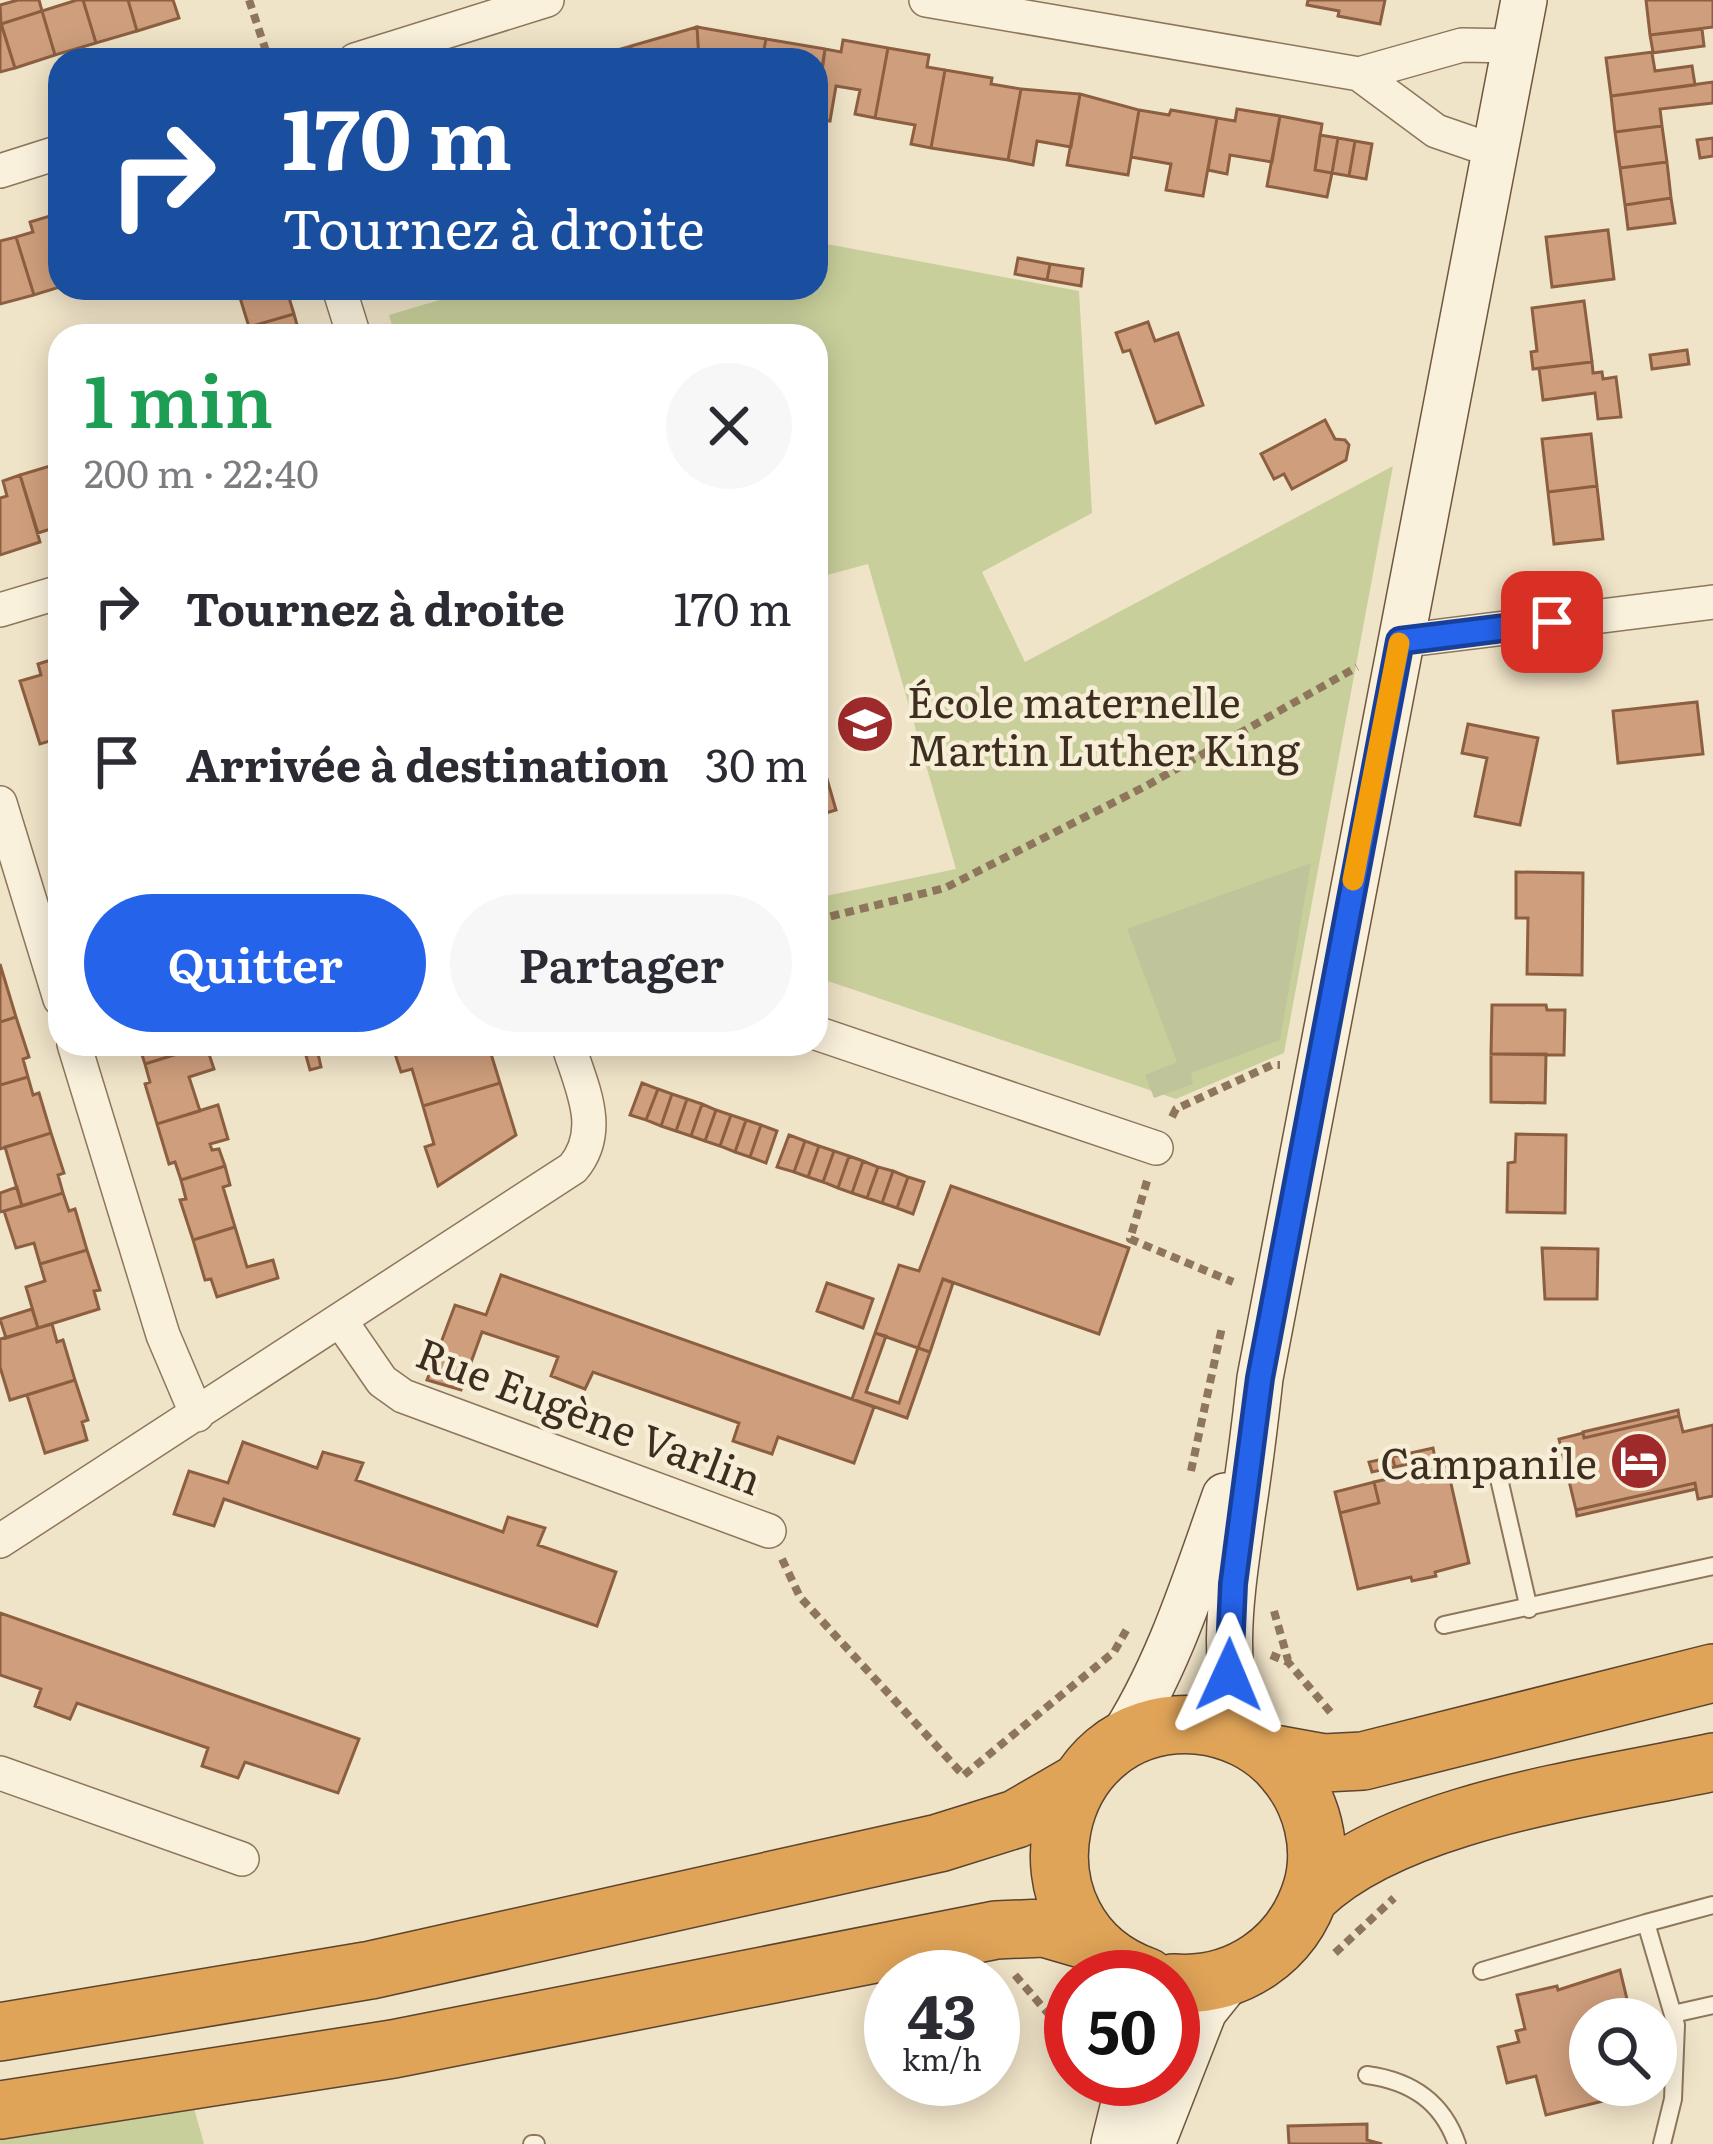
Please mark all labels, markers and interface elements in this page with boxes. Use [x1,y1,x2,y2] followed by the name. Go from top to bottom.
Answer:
[282,71,512,196] text: 170 m
[84,96,240,252] icon: right
[282,185,705,266] text: Tournez à droite
[84,343,273,450] text: 1 min
[666,363,792,489] button: close
[84,442,319,500] text: 200 m · 22:40
[1501,571,1603,673] pin
[84,573,150,639] icon: right
[186,573,565,640] text: Tournez à droite
[674,573,792,640] text: 170 m
[1519,589,1585,655] icon: arrive
[907,669,1300,779] place label: École maternelle Martin Luther King
[834,693,896,755] school or university icon: École maternelle Martin Luther King
[84,729,150,795] icon: arrive
[186,729,669,796] text: Arrivée à destination
[705,729,808,796] text: 30 m
[84,894,426,1032] button: Quitter
[450,894,792,1032] button: Partager
[408,1320,772,1508] street label: Rue Eugène Varlin
[1380,1430,1597,1492] place label: Campanile
[1608,1430,1670,1492] hotel icon: Campanile
[1166,1612,1292,1738] position arrow
[1044,1950,1200,2106] speed limit sign: 50
[907,1968,977,2057] text: 43
[1569,1998,1677,2106] map controls
[1569,1998,1677,2106] button: search
[902,2036,982,2080] text: km/h

